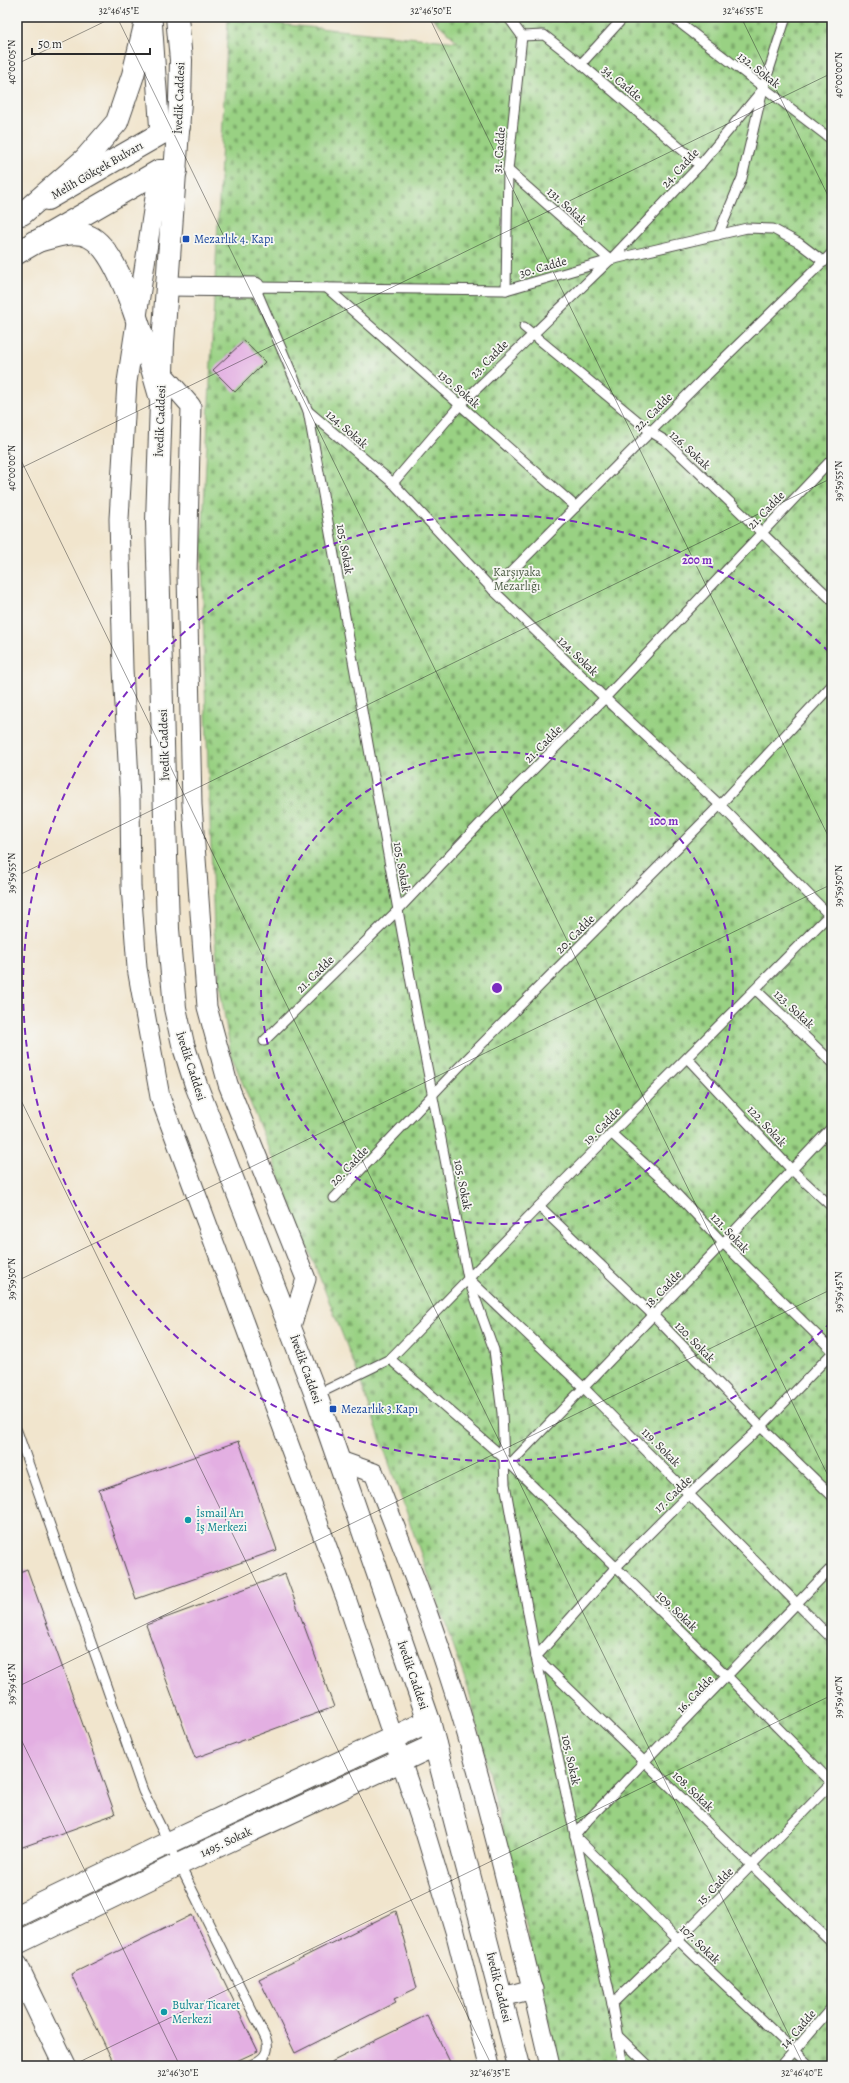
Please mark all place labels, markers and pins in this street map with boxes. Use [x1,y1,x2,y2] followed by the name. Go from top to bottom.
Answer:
[194,231,274,247] place label: Mezarlık 4. Kapı
[181,234,191,244] marker: Mezarlık 4. Kapı
[490,981,504,995] centre of rings
[341,1401,418,1417] place label: Mezarlık 3.Kapı
[328,1404,338,1414] marker: Mezarlık 3.Kapı
[196,1505,247,1535] place label: İsmail Arı İş Merkezi
[183,1515,193,1525] marker: İsmail Arı İş Merkezi
[172,1997,240,2027] place label: Bulvar Ticaret Merkezi
[159,2007,169,2017] marker: Bulvar Ticaret Merkezi

